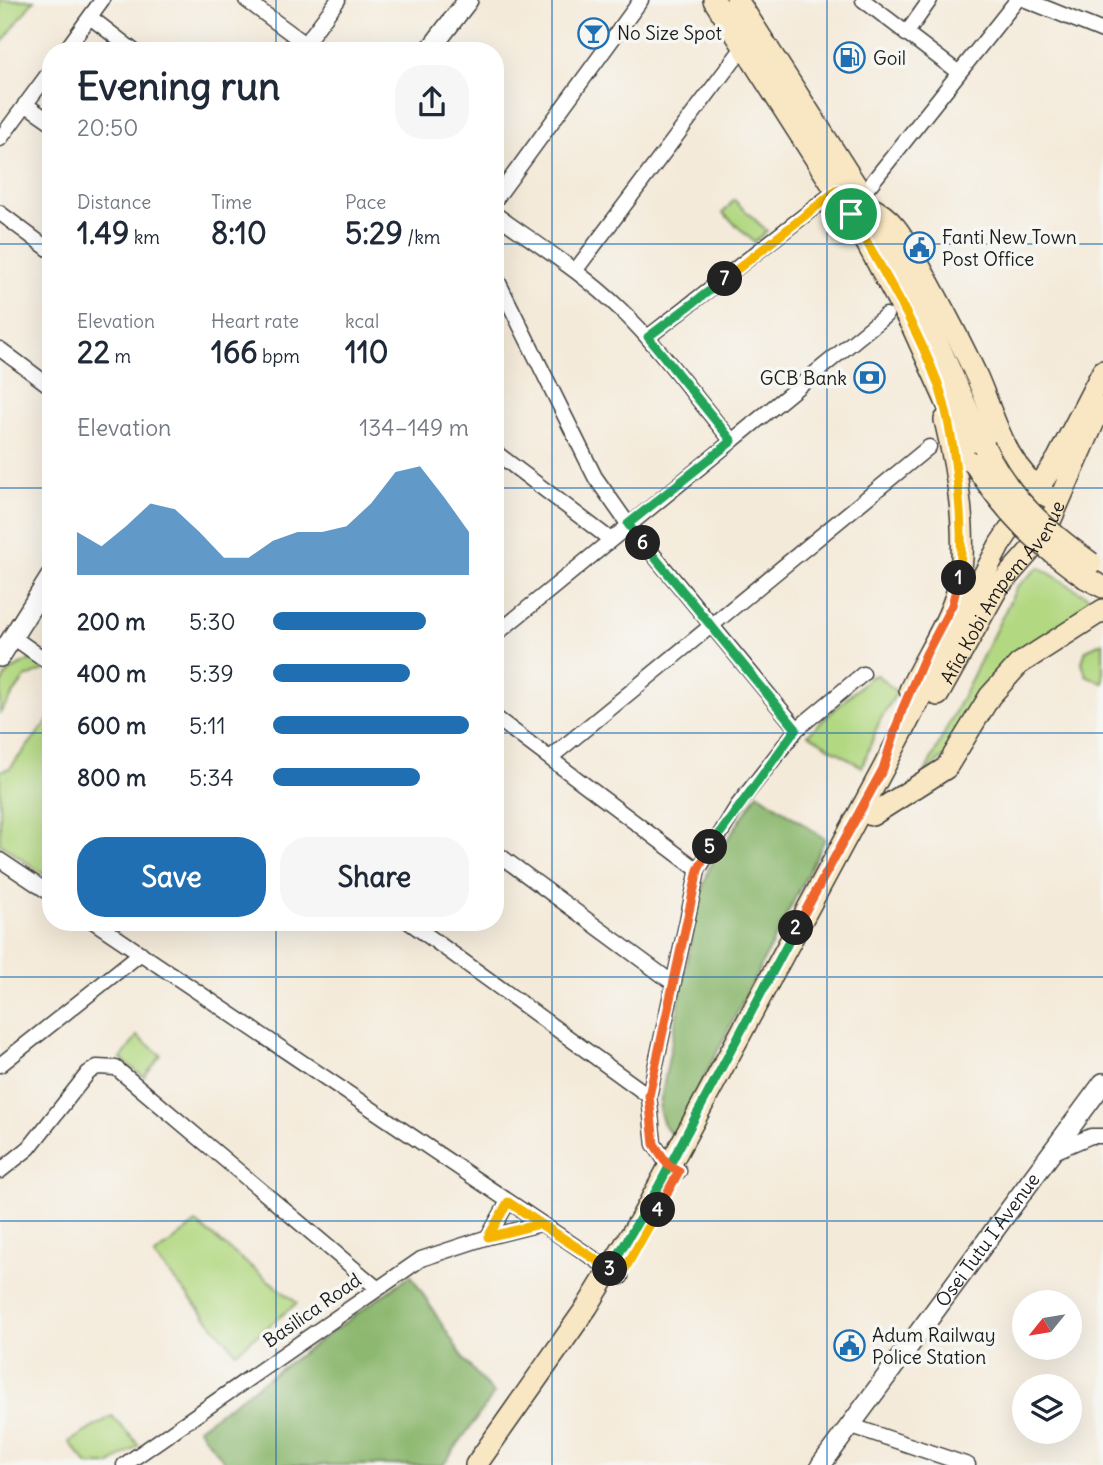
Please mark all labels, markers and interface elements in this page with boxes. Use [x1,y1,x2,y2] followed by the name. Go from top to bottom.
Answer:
[577,16,611,50] bar icon: No Size Spot
[617,21,722,45] place label: No Size Spot
[833,41,867,75] fuel station icon: Goil
[873,46,906,70] place label: Goil
[77,63,280,110] text: Evening run
[395,65,469,139] button: share
[77,113,138,142] text: 20:50
[821,184,881,244] pin
[77,190,151,214] text: Distance
[211,190,252,214] text: Time
[345,190,386,214] text: Pace
[832,195,870,233] icon: arrive
[77,214,129,252] text: 1.49
[211,214,267,252] text: 8:10
[345,214,403,252] text: 5:29
[129,225,160,249] text: km
[403,225,441,249] text: /km
[942,225,1077,271] place label: Fanti New Town Post Office
[902,231,936,265] public building icon: Fanti New Town Post Office
[708,262,742,296] pin: 7
[720,266,729,290] text: 7
[77,309,155,333] text: Elevation
[211,309,299,333] text: Heart rate
[345,309,379,333] text: kcal
[77,333,110,371] text: 22
[211,333,258,371] text: 166
[345,333,389,371] text: 110
[110,344,131,368] text: m
[258,344,300,368] text: bpm
[853,361,887,395] bank icon: GCB Bank
[760,366,847,390] place label: GCB Bank
[77,413,171,442] text: Elevation
[359,413,469,442] text: 134–149 m
[935,497,1070,688] street label: Afia Kobi Ampem Avenue
[626,526,660,560] pin: 6
[637,530,648,554] text: 6
[942,560,976,596] pin: 1
[955,565,962,589] text: 1
[77,607,146,636] text: 200 m
[189,607,236,636] text: 5:30
[77,659,146,688] text: 400 m
[189,659,234,688] text: 5:39
[77,711,146,740] text: 600 m
[189,711,226,740] text: 5:11
[77,763,146,792] text: 800 m
[189,763,234,792] text: 5:34
[692,830,728,864] pin: 5
[704,834,715,858] text: 5
[77,837,266,917] button: Save
[280,837,469,917] button: Share
[778,911,814,946] pin: 2
[790,915,801,939] text: 2
[930,1168,1045,1312] street label: Osei Tutu I Avenue
[640,1192,676,1228] pin: 4
[652,1197,663,1221] text: 4
[592,1252,628,1286] pin: 3
[604,1256,615,1280] text: 3
[258,1267,366,1353] street label: Basilica Road
[1012,1290,1082,1360] north arrow
[1012,1290,1082,1444] map controls
[872,1323,995,1369] place label: Adum Railway Police Station
[832,1329,866,1363] public building icon: Adum Railway Police Station
[1012,1374,1082,1444] button: layers

